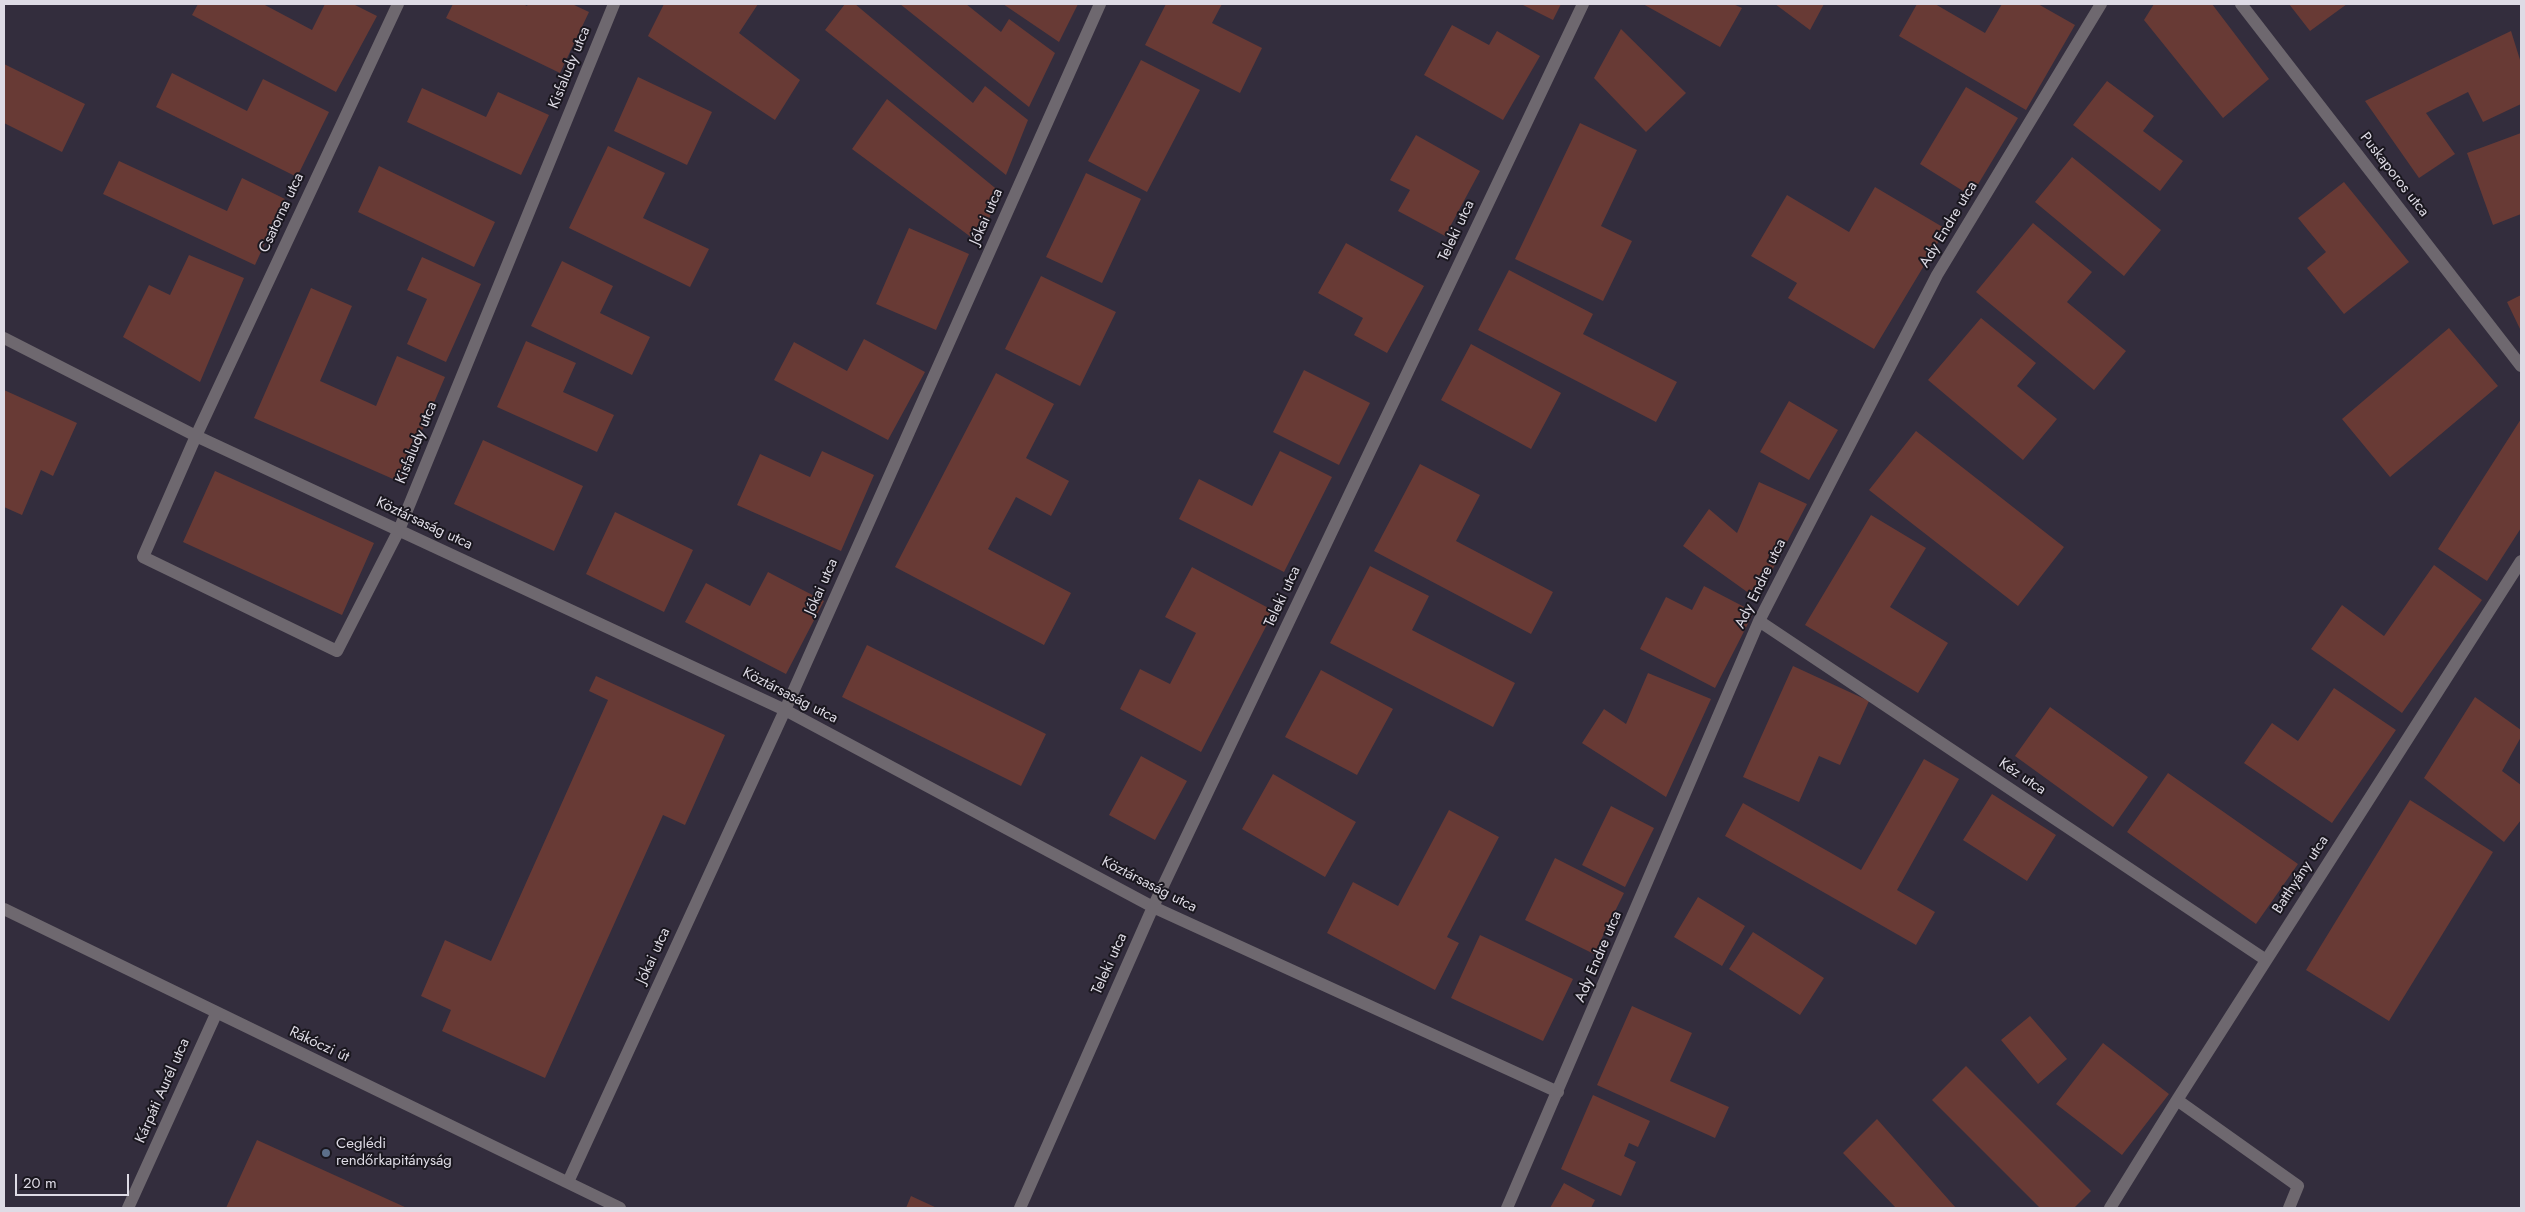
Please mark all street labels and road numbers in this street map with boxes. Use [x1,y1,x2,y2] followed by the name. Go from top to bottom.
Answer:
[545,24,595,112] street label: Kisfaludy utca
[2356,129,2432,221] street label: Puskaporos utca
[256,170,308,256] street label: Csatorna utca
[1916,179,1982,271] street label: Ady Endre utca
[967,186,1007,248] street label: Jókai utca
[1435,198,1479,264] street label: Teleki utca
[392,399,442,487] street label: Kisfaludy utca
[373,494,475,554] street label: Köztársaság utca
[1732,536,1790,632] street label: Ady Endre utca
[802,556,842,618] street label: Jókai utca
[1261,564,1305,630] street label: Teleki utca
[739,664,841,728] street label: Köztársaság utca
[1995,755,2049,799] street label: Kéz utca
[2269,833,2333,917] street label: Batthyány utca
[1098,853,1200,917] street label: Köztársaság utca
[1572,909,1626,1005] street label: Ady Endre utca
[633,925,675,987] street label: Jókai utca
[1089,931,1131,997] street label: Teleki utca
[286,1023,352,1067] street label: Rákóczi út
[132,1036,194,1146] street label: Kárpáti Aurél utca

